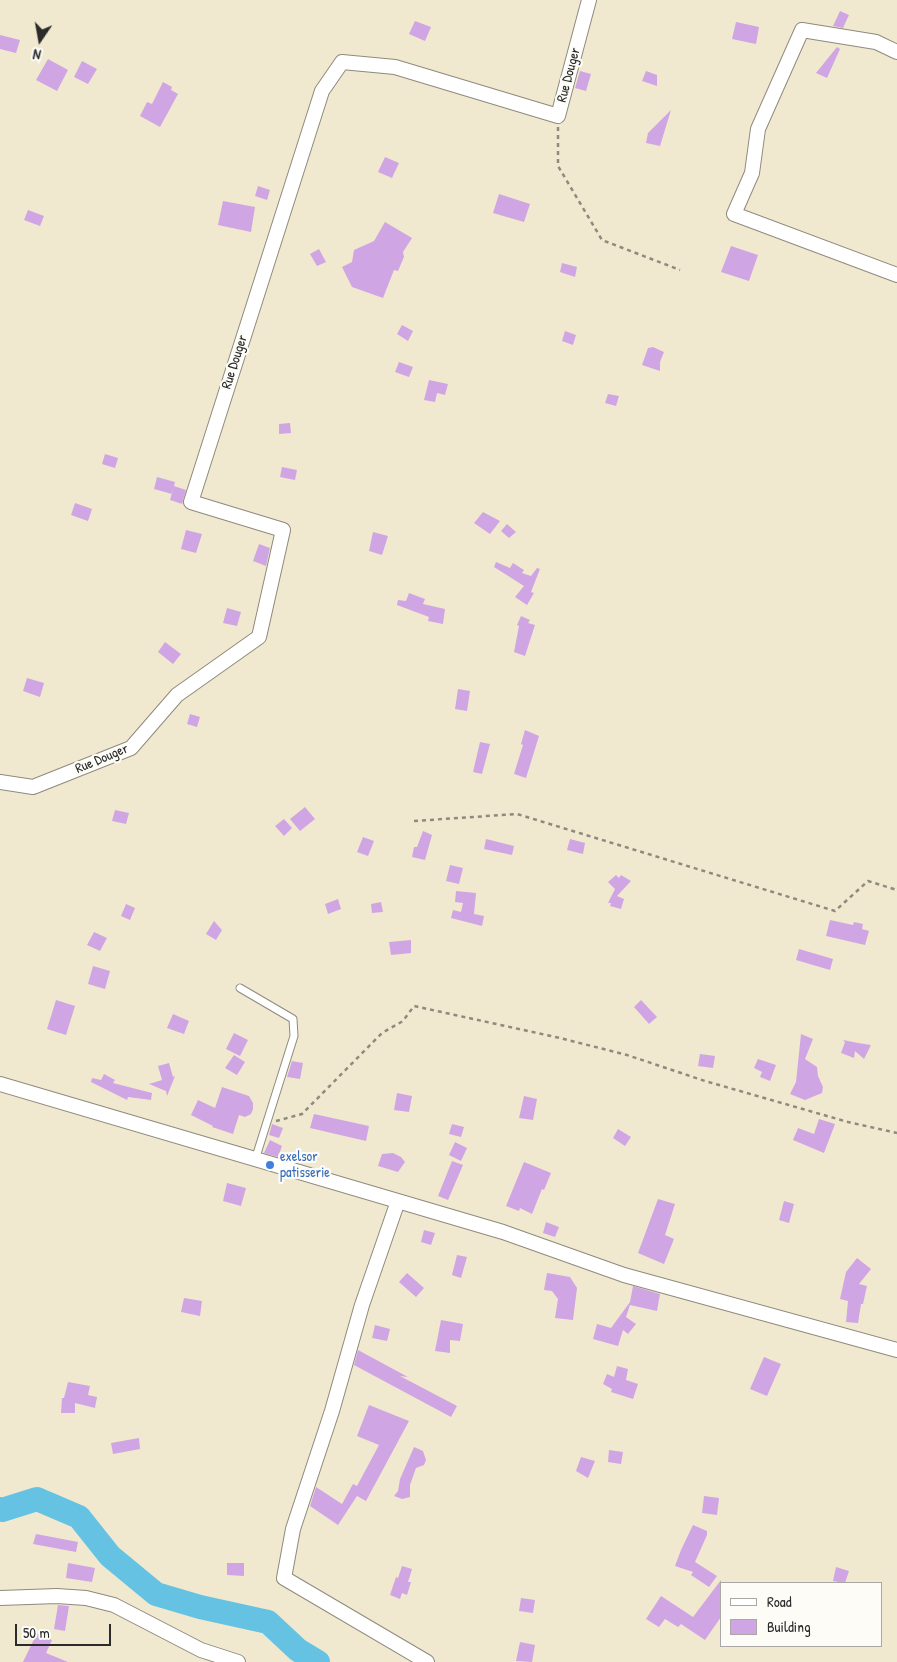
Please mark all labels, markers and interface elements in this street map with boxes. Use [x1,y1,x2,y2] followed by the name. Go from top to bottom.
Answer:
[15,15,65,65] north arrow
[31,45,42,65] text: N
[554,46,584,104] street label: Rue Douger
[218,333,252,391] street label: Rue Douger
[73,740,131,778] street label: Rue Douger
[280,1149,330,1182] place label: exelsor patisserie
[264,1159,276,1171] marker: exelsor patisserie
[720,1582,882,1647] legend
[767,1591,792,1612] text: Road
[18,1614,114,1646] scale bar
[767,1616,811,1637] text: Building
[23,1622,50,1643] text: 50 m

